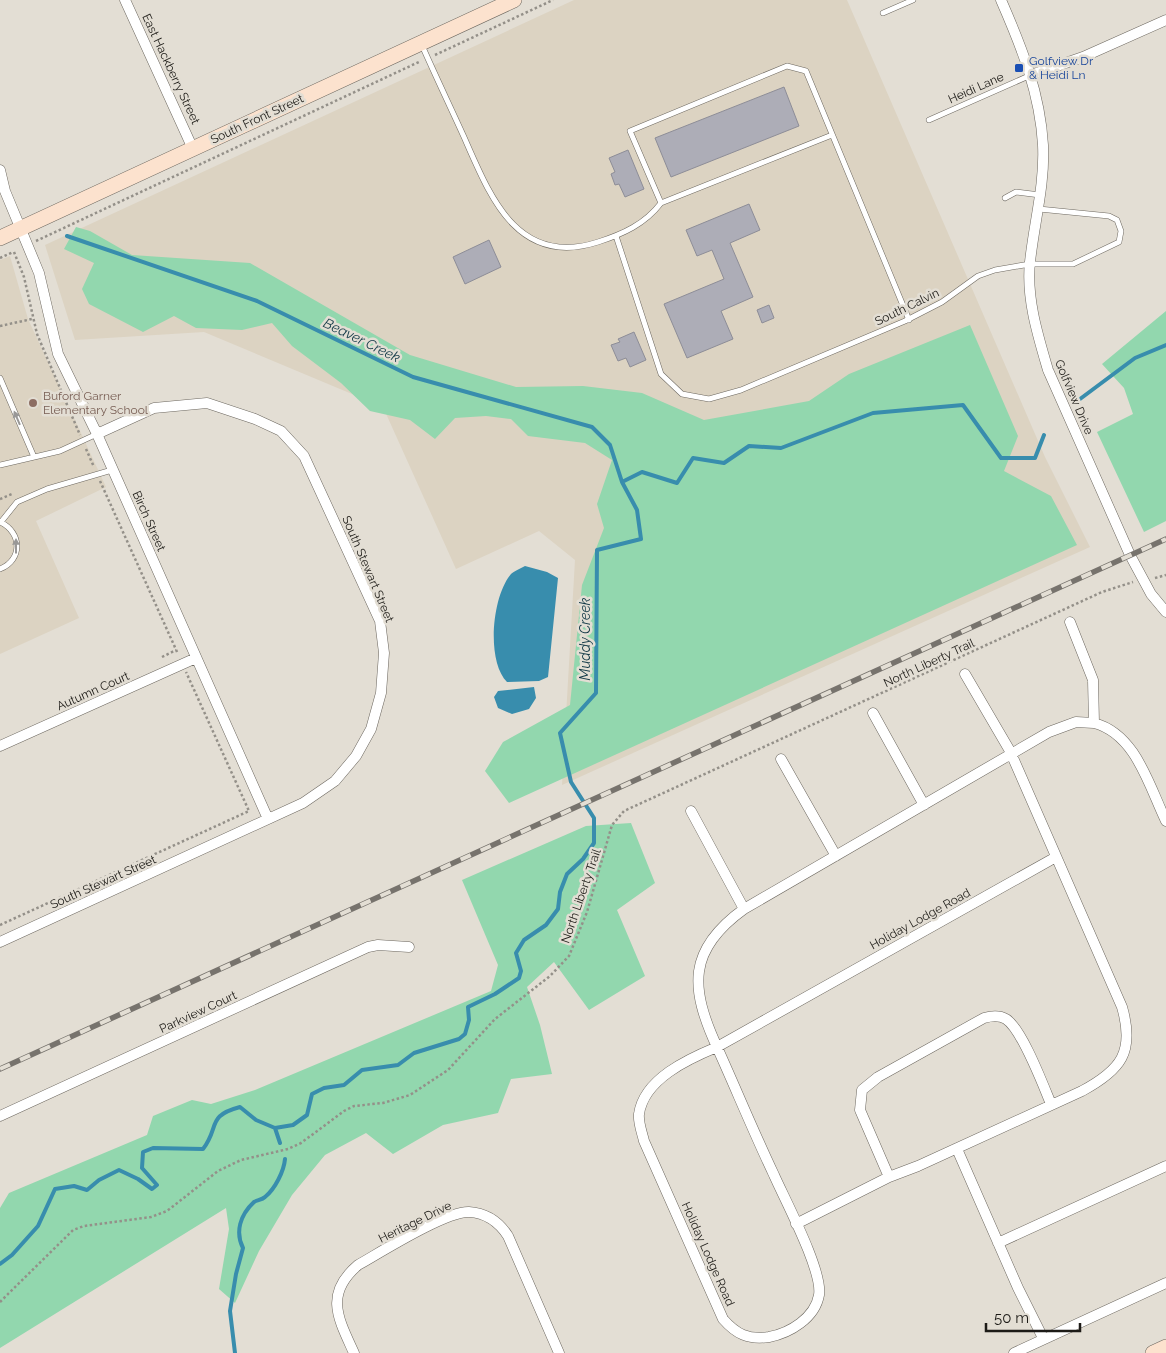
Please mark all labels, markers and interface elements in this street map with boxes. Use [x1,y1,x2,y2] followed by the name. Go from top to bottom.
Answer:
[139,12,203,126] street label: East Hackberry Street
[1029,54,1094,82] place label: Golfview Dr & Heidi Ln
[1013,62,1025,74] marker: Golfview Dr & Heidi Ln
[946,70,1006,106] street label: Heidi Lane
[208,91,306,147] street label: South Front Street
[873,285,941,329] street label: South Calvin
[321,315,403,366] water label: Beaver Creek
[1052,357,1096,437] street label: Golfview Drive
[43,389,149,417] place label: Buford Garner Elementary School
[27,397,39,409] marker: Buford Garner Elementary School
[12,411,20,425] one-way arrow
[129,489,169,553] street label: Birch Street
[339,514,397,624] street label: South Stewart Street
[12,537,20,553] one-way arrow
[577,597,593,680] water label: Muddy Creek
[881,636,977,690] street label: North Liberty Trail
[54,669,132,713] street label: Autumn Court
[558,846,604,945] street label: North Liberty Trail
[48,852,158,912] street label: South Stewart Street
[867,886,973,952] street label: Holiday Lodge Road
[157,988,239,1036] street label: Parkview Court
[376,1198,454,1246] street label: Heritage Drive
[679,1200,737,1308] street label: Holiday Lodge Road
[986,1300,1080,1332] scale bar
[994,1309,1029,1327] text: 50 m

